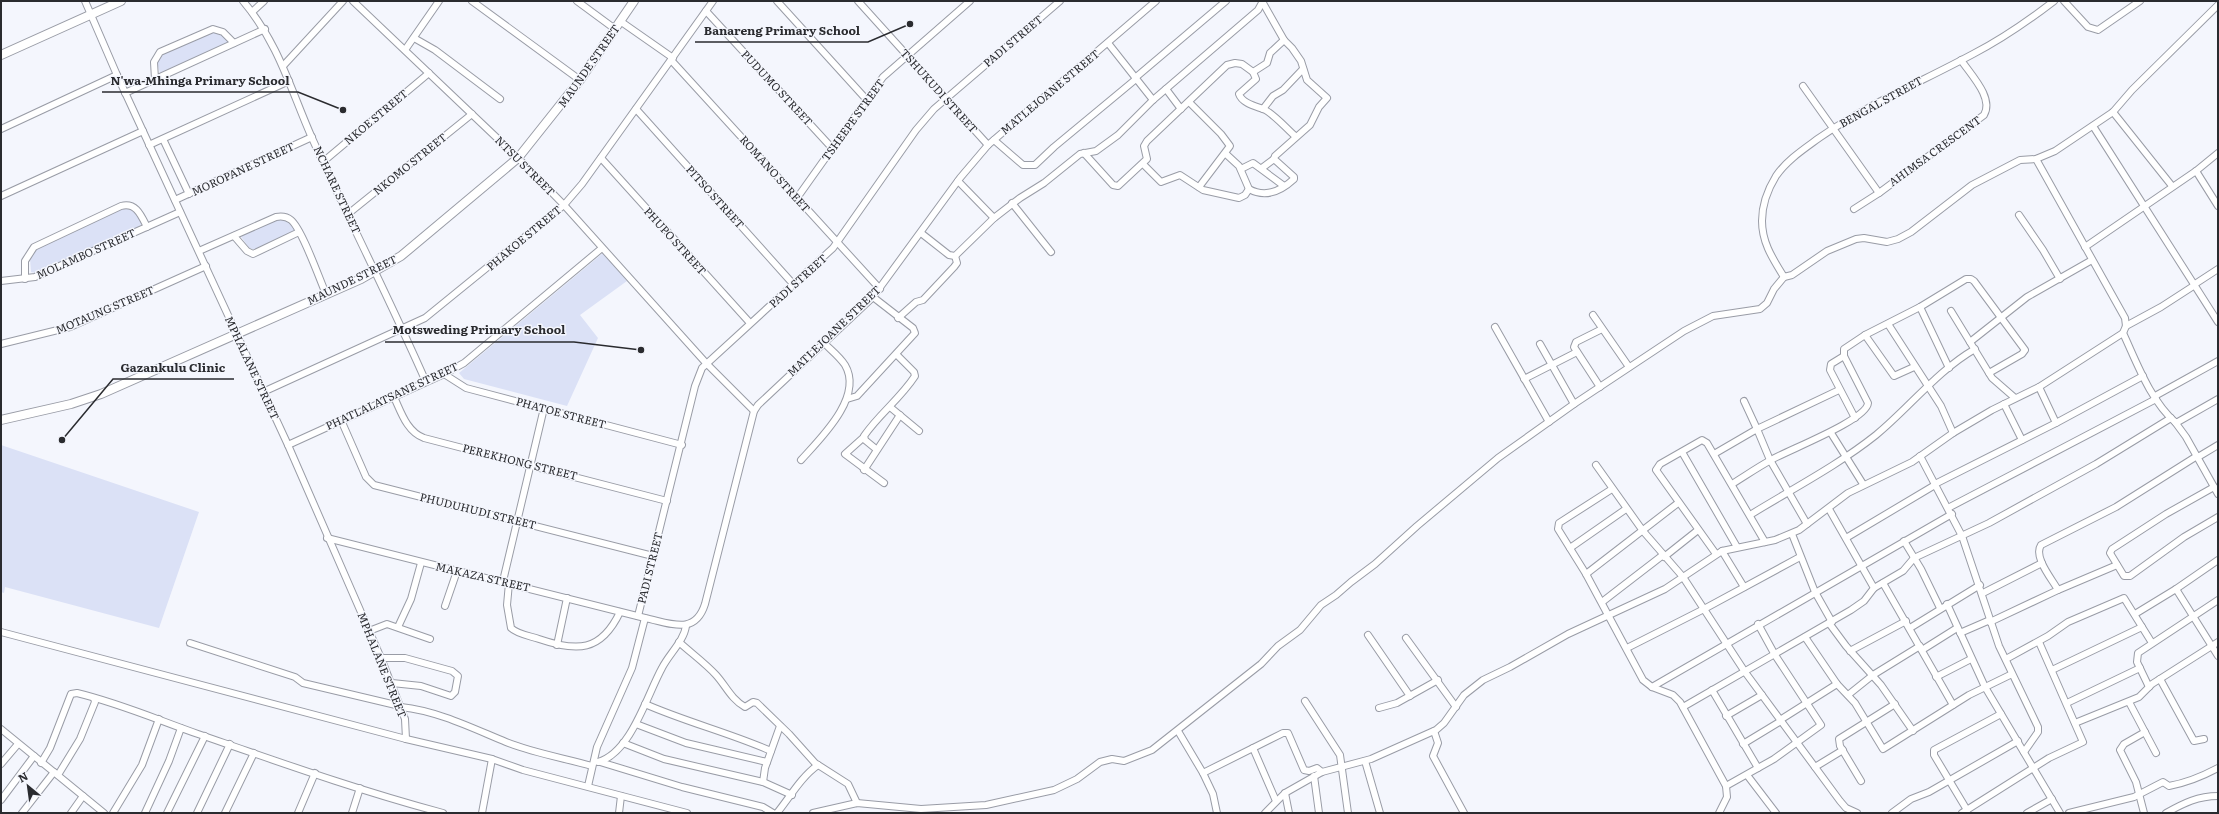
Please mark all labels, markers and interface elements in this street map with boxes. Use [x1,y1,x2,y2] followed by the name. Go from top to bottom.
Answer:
[979,11,1046,70] street label: PADI STREET
[695,18,868,42] callout: Banareng Primary School
[553,21,623,110] street label: MAUNDE STREET
[704,21,861,39] text: Banareng Primary School
[897,45,982,136] street label: TSHUKUDI STREET
[996,45,1102,137] street label: MATLEJOANE STREET
[738,46,817,129] street label: PUDUMO STREET
[102,68,298,92] callout: N'wa-Mhinga Primary School
[110,71,290,89] text: N'wa-Mhinga Primary School
[1836,72,1925,131] street label: BENGAL STREET
[817,75,887,164] street label: TSHEEPE STREET
[340,85,411,148] street label: NKOE STREET
[1885,111,1984,189] street label: AHIMSA CRESCENT
[369,128,450,198] street label: NKOMO STREET
[737,131,815,215] street label: ROMANO STREET
[492,132,559,199] street label: NTSU STREET
[189,137,297,199] street label: MOROPANE STREET
[310,143,365,236] street label: NCHARE STREET
[683,161,749,232] street label: PITSO STREET
[482,201,564,273] street label: PHAKOE STREET
[641,203,711,278] street label: PHUPO STREET
[33,224,138,282] street label: MOLAMBO STREET
[304,250,399,308] street label: MAUNDE STREET
[765,250,830,311] street label: PADI STREET
[53,281,156,337] street label: MOTAUNG STREET
[783,281,884,379] street label: MATLEJOANE STREET
[222,313,284,422] street label: MPHALANE STREET
[385,318,574,342] callout: Motsweding Primary School
[393,320,566,338] text: Motsweding Primary School
[113,355,234,379] callout: Gazankulu Clinic
[322,357,461,433] street label: PHATLALATSANE STREET
[121,358,226,376] text: Gazankulu Clinic
[514,392,608,432] street label: PHATOE STREET
[461,439,580,483] street label: PEREKHONG STREET
[418,488,538,532] street label: PHUDUHUDI STREET
[632,530,666,605] street label: PADI STREET
[434,557,532,595] street label: MAKAZA STREET
[354,609,411,720] street label: MPHALANE STREET
[8,766,48,806] north arrow
[15,767,31,786] text: N

